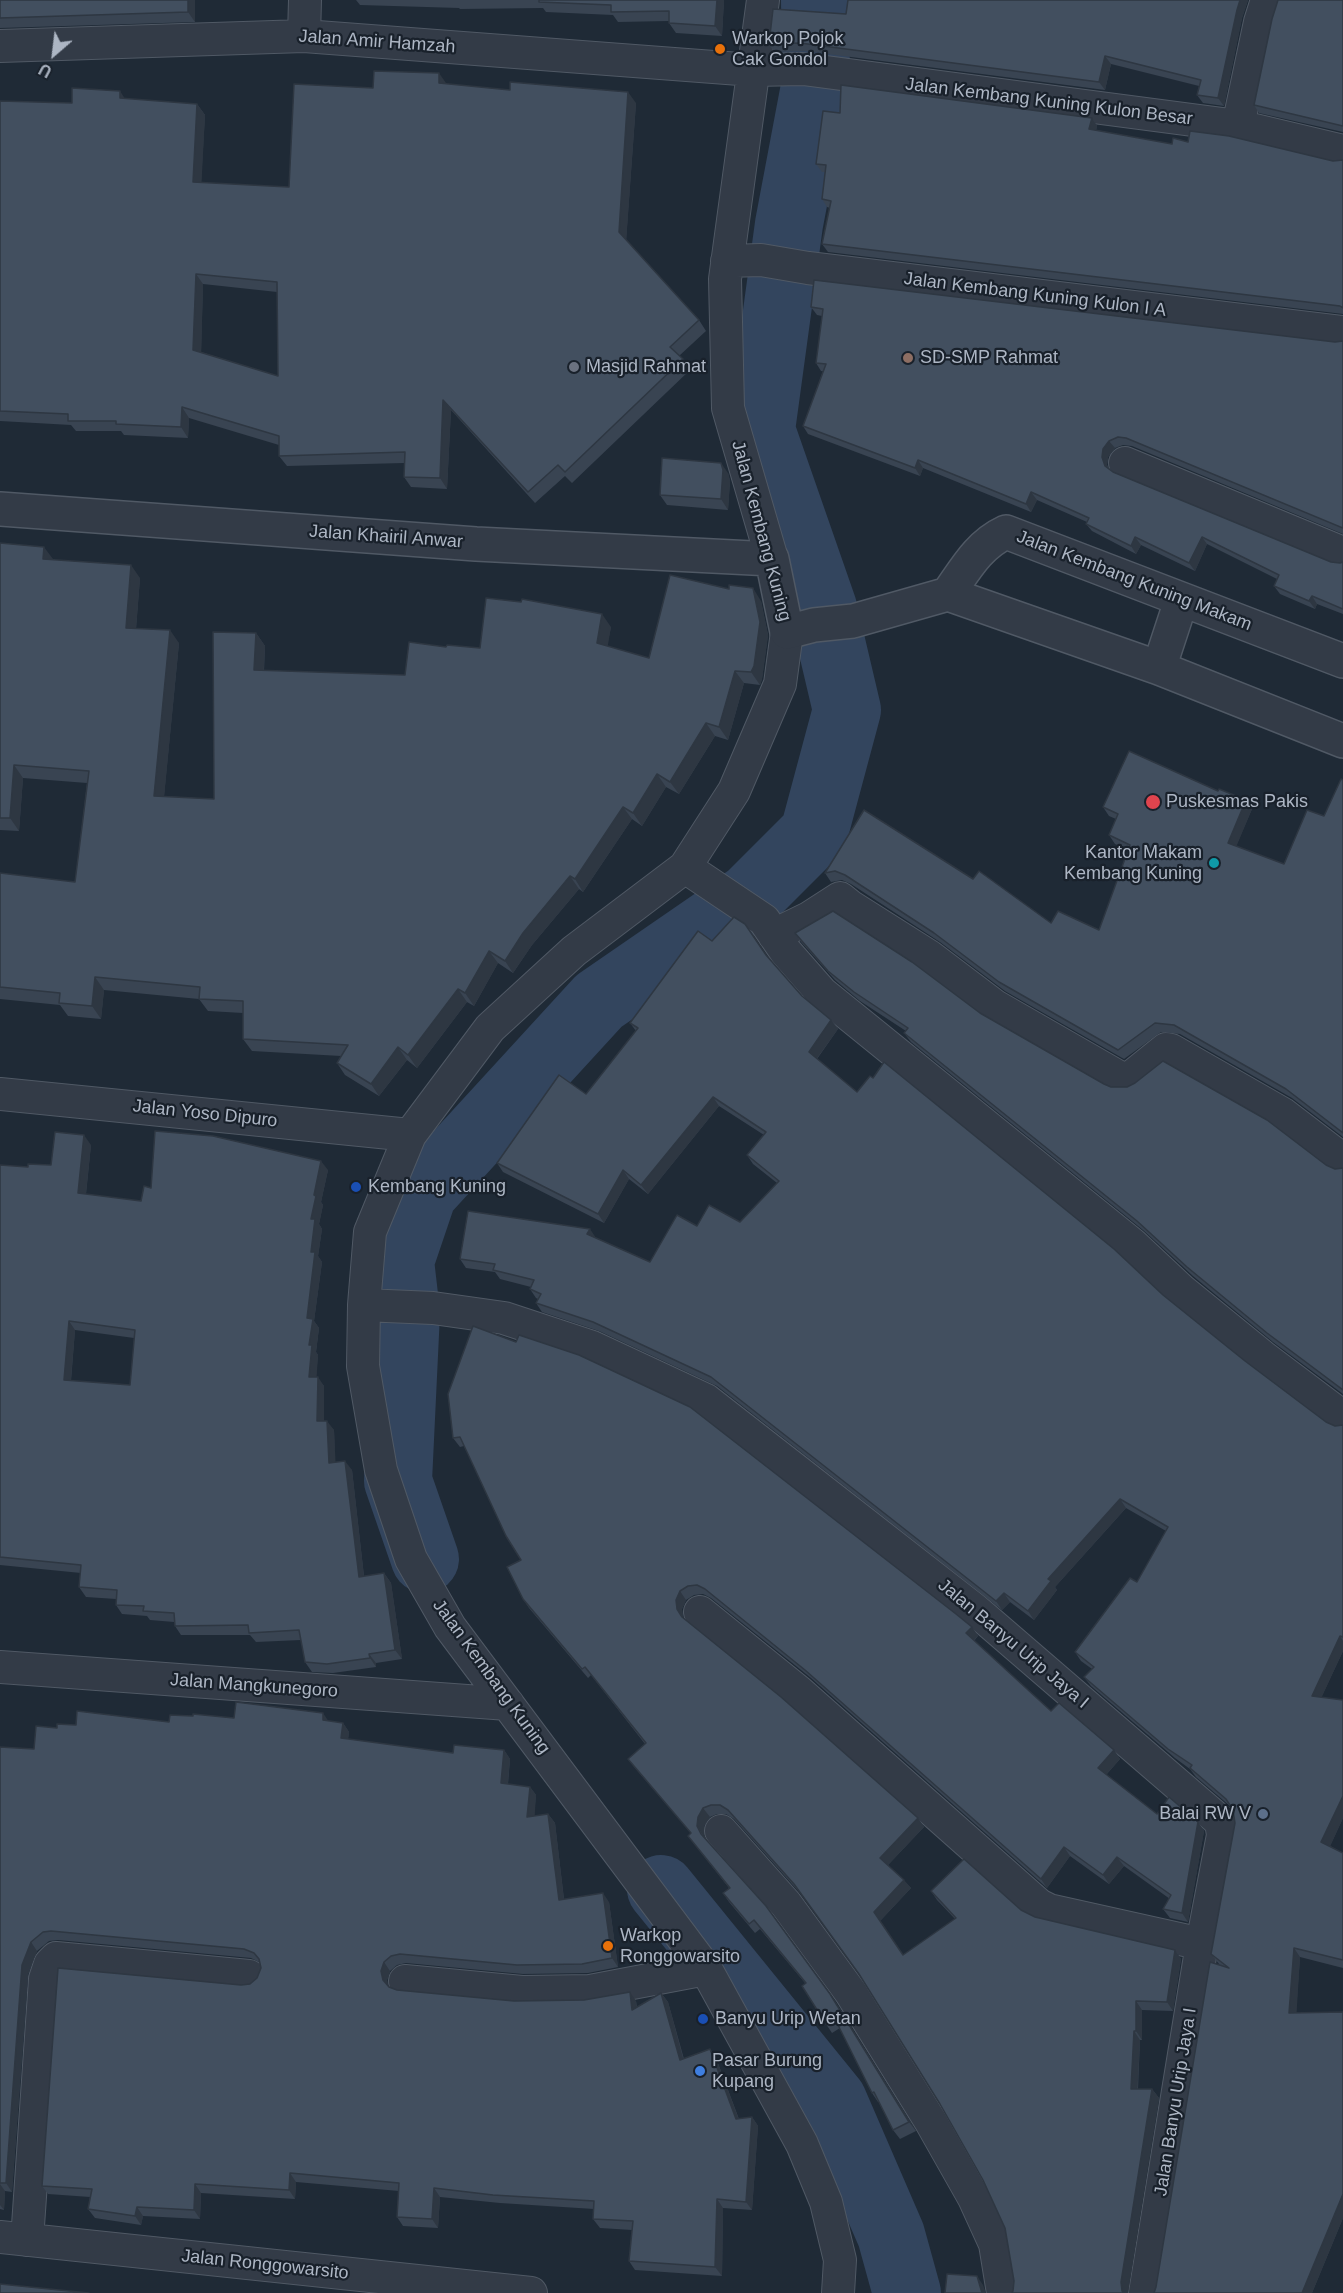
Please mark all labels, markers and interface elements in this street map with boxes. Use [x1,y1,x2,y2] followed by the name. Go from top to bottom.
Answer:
[24,24,84,84] north arrow
[298,26,456,58] street label: Jalan Amir Hamzah
[732,28,843,70] place label: Warkop Pojok Cak Gondol
[713,42,727,56] marker: Warkop Pojok Cak Gondol
[36,60,54,81] text: U
[904,74,1194,130] street label: Jalan Kembang Kuning Kulon Besar
[903,268,1167,322] street label: Jalan Kembang Kuning Kulon I A
[920,347,1058,369] place label: SD-SMP Rahmat
[901,351,915,365] marker: SD-SMP Rahmat
[586,356,706,378] place label: Masjid Rahmat
[567,360,581,374] marker: Masjid Rahmat
[726,438,796,624] street label: Jalan Kembang Kuning
[308,521,464,553] street label: Jalan Khairil Anwar
[1013,526,1255,636] street label: Jalan Kembang Kuning Makam
[1166,791,1308,813] place label: Puskesmas Pakis
[1144,793,1162,811] marker: Puskesmas Pakis
[1064,842,1202,884] place label: Kantor Makam Kembang Kuning
[1207,856,1221,870] marker: Kantor Makam Kembang Kuning
[132,1096,278,1132] street label: Jalan Yoso Dipuro
[368,1176,506,1198] place label: Kembang Kuning
[349,1180,363,1194] marker: Kembang Kuning
[933,1575,1093,1713] street label: Jalan Banyu Urip Jaya I
[428,1595,554,1759] street label: Jalan Kembang Kuning
[169,1669,339,1703] street label: Jalan Mangkunegoro
[1159,1803,1251,1825] place label: Balai RW V
[1256,1807,1270,1821] marker: Balai RW V
[620,1925,740,1968] place label: Warkop Ronggowarsito
[601,1939,615,1953] marker: Warkop Ronggowarsito
[1150,2006,1202,2198] street label: Jalan Banyu Urip Jaya I
[715,2008,861,2030] place label: Banyu Urip Wetan
[696,2012,710,2026] marker: Banyu Urip Wetan
[712,2050,822,2092] place label: Pasar Burung Kupang
[693,2064,707,2078] marker: Pasar Burung Kupang
[180,2245,350,2285] street label: Jalan Ronggowarsito

